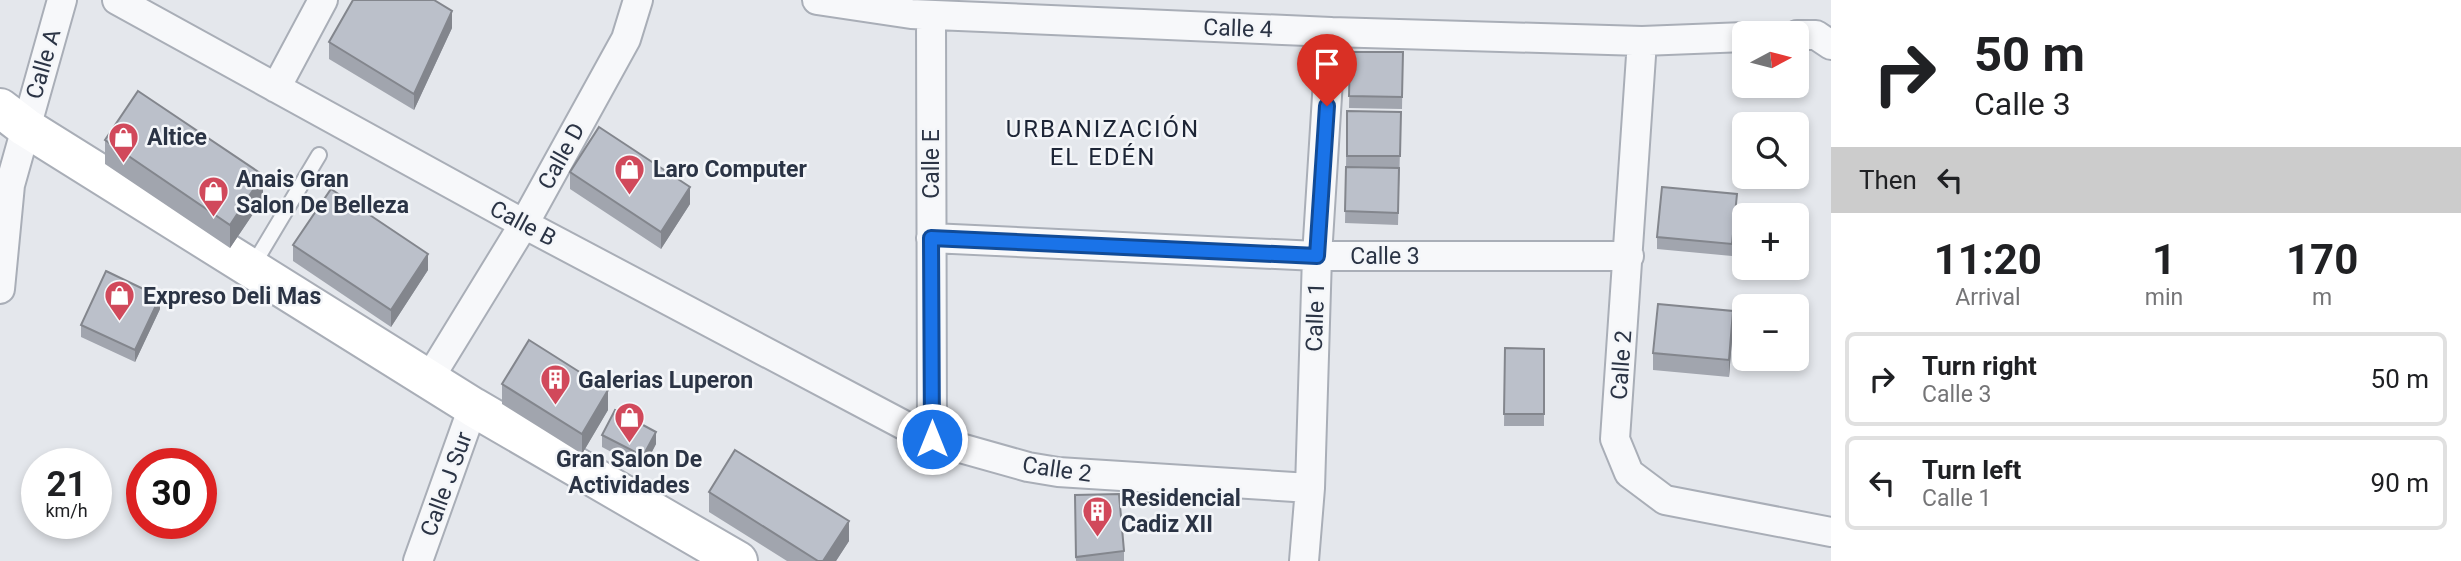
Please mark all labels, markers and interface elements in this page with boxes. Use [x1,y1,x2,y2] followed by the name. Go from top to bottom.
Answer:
[1203,14,1273,43] street label: Calle 4
[1732,21,1810,98] north arrow
[1732,21,1809,371] map controls
[21,26,66,102] street label: Calle A
[1974,26,2085,83] text: 50 m
[1859,28,1950,119] icon: right
[1297,34,1357,106] pin
[1308,45,1346,83] icon: arrive
[1974,85,2071,123] text: Calle 3
[1732,112,1809,189] button: search
[1006,115,1200,171] district label: URBANIZACIÓN EL EDÉN
[532,118,591,194] street label: Calle D
[107,120,141,164] shop icon: Altice
[147,124,207,151] place label: Altice
[918,129,945,199] street label: Calle E
[613,152,647,196] shop icon: Laro Computer
[653,156,808,183] place label: Laro Computer
[1931,161,1969,199] icon: left
[1859,165,1917,195] text: Then
[236,166,409,219] place label: Anais Gran Salon De Belleza
[196,175,230,219] shop icon: Anais Gran Salon De Belleza
[485,195,560,252] street label: Calle B
[1732,203,1809,280] button: +
[1934,235,2042,284] text: 11:20
[2152,235,2176,284] text: 1
[2286,235,2358,284] text: 170
[1350,243,1420,270] street label: Calle 3
[103,279,137,323] shop icon: Expreso Deli Mas
[1301,282,1330,352] street label: Calle 1
[143,283,321,310] place label: Expreso Deli Mas
[1955,284,2021,311] text: Arrival
[2145,284,2183,311] text: min
[2312,284,2332,311] text: m
[1732,294,1809,371] button: −
[1606,329,1637,401] street label: Calle 2
[1922,351,2037,381] text: Turn right
[1863,360,1901,398] icon: right
[538,363,572,407] building icon: Galerias Luperon
[2371,364,2429,394] text: 50 m
[578,367,753,394] place label: Galerias Luperon
[1922,381,1992,408] text: Calle 3
[612,401,646,445] shop icon: Gran Salon De Actividades
[895,402,969,476] position arrow
[415,428,478,540] street label: Calle J Sur
[556,446,702,499] place label: Gran Salon De Actividades
[126,448,217,539] speed limit sign: 30
[1021,451,1093,488] street label: Calle 2
[1922,455,2021,485] text: Turn left
[46,464,87,505] text: 21
[1863,464,1901,502] icon: left
[2371,468,2429,498] text: 90 m
[1121,485,1241,538] place label: Residencial Cadiz XII
[1922,485,1992,512] text: Calle 1
[1081,494,1115,538] building icon: Residencial Cadiz XII
[45,500,88,521] text: km/h

